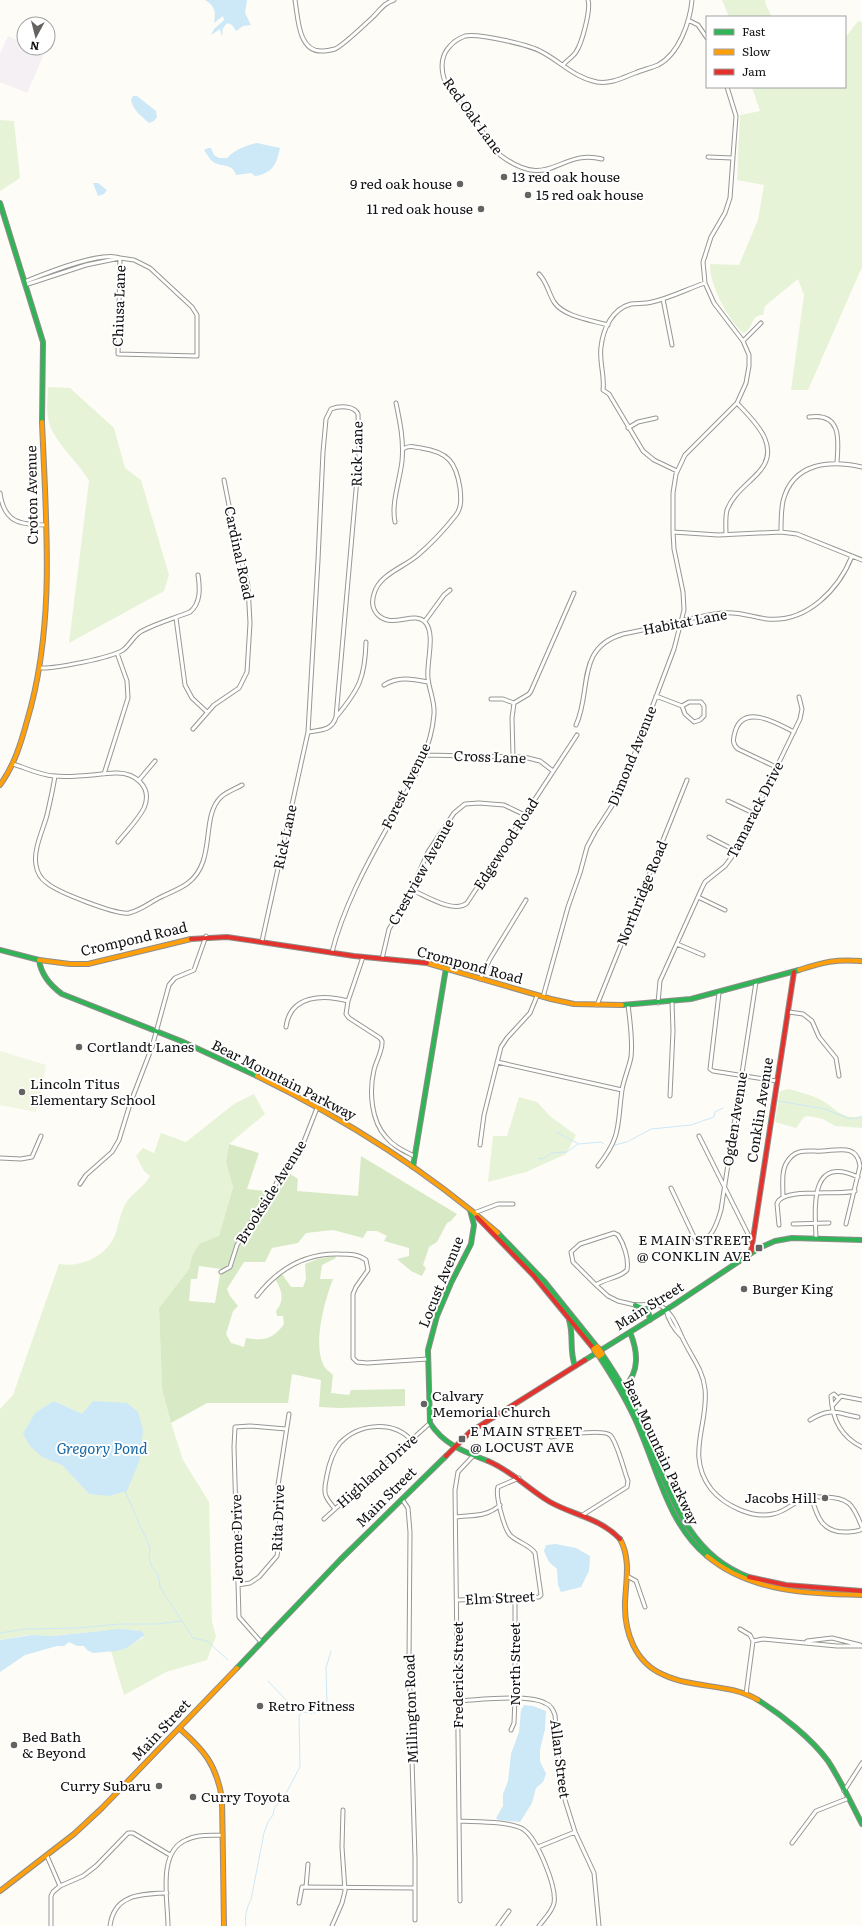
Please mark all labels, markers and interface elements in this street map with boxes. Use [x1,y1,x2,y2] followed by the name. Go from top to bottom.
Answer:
[16,16,56,56] north arrow
[706,16,846,88] legend
[742,22,766,40] text: Fast
[29,38,40,55] text: N
[742,42,771,60] text: Slow
[742,62,767,80] text: Jam
[439,73,509,158] street label: Red Oak Lane
[512,166,620,186] place label: 13 red oak house
[499,172,509,182] marker: 13 red oak house
[350,173,452,193] place label: 9 red oak house
[455,179,465,189] marker: 9 red oak house
[536,184,644,204] place label: 15 red oak house
[523,190,533,200] marker: 15 red oak house
[367,198,473,218] place label: 11 red oak house
[476,204,486,214] marker: 11 red oak house
[107,265,129,347] street label: Chiusa Lane
[345,421,367,487] street label: Rick Lane
[20,445,42,545] street label: Croton Avenue
[220,504,260,602] street label: Cardinal Road
[641,603,729,639] street label: Habitat Lane
[602,702,660,809] street label: Dimond Avenue
[376,739,435,832] street label: Forest Avenue
[453,745,527,767] street label: Cross Lane
[721,757,787,862] street label: Tamarack Drive
[468,793,543,893] street label: Edgewood Road
[267,803,301,871] street label: Rick Lane
[382,815,458,928] street label: Crestview Avenue
[611,837,671,948] street label: Northridge Road
[78,916,190,960] street label: Crompond Road
[415,940,526,988] street label: Crompond Road
[209,1034,361,1125] street label: Bear Mountain Parkway
[87,1036,194,1056] place label: Cortlandt Lanes
[74,1042,84,1052] marker: Cortlandt Lanes
[741,1056,777,1164] street label: Conklin Avenue
[717,1070,751,1167] street label: Ogden Avenue
[30,1073,156,1109] place label: Lincoln Titus Elementary School
[17,1087,27,1097] marker: Lincoln Titus Elementary School
[230,1136,310,1247] street label: Brookside Avenue
[637,1229,751,1265] place label: E MAIN STREET @ CONKLIN AVE
[413,1233,467,1330] street label: Locust Avenue
[754,1243,764,1253] marker: E MAIN STREET @ CONKLIN AVE
[610,1276,687,1334] street label: Main Street
[752,1278,833,1298] place label: Burger King
[739,1284,749,1294] marker: Burger King
[619,1375,705,1529] street label: Bear Mountain Parkway
[432,1385,551,1421] place label: Calvary Memorial Church
[419,1399,429,1409] marker: Calvary Memorial Church
[470,1420,583,1456] place label: E MAIN STREET @ LOCUST AVE
[331,1428,421,1512] street label: Highland Drive
[457,1434,467,1444] marker: E MAIN STREET @ LOCUST AVE
[56,1436,148,1459] water label: Gregory Pond
[351,1461,420,1531] street label: Main Street
[266,1484,288,1552] street label: Rita Drive
[744,1487,817,1507] place label: Jacobs Hill
[820,1493,830,1503] marker: Jacobs Hill
[225,1494,247,1584] street label: Jerome Drive
[465,1585,536,1609] street label: Elm Street
[447,1621,467,1729] street label: Frederick Street
[504,1622,524,1706] street label: North Street
[398,1654,422,1764] street label: Millington Road
[126,1694,194,1765] street label: Main Street
[268,1695,355,1715] place label: Retro Fitness
[255,1701,265,1711] marker: Retro Fitness
[546,1718,576,1800] street label: Allan Street
[22,1726,86,1762] place label: Bed Bath & Beyond
[9,1740,19,1750] marker: Bed Bath & Beyond
[60,1775,151,1795] place label: Curry Subaru
[154,1781,164,1791] marker: Curry Subaru
[201,1786,290,1806] place label: Curry Toyota
[188,1792,198,1802] marker: Curry Toyota

